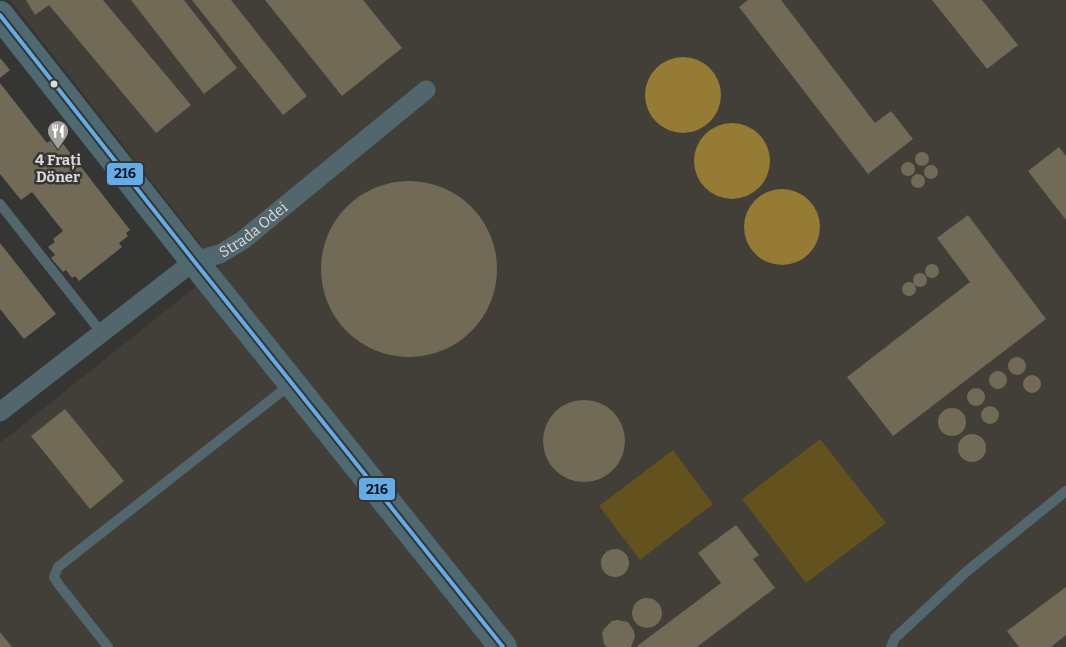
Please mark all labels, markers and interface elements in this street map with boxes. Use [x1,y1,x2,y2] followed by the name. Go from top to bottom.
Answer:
[49,79,59,89] unlabelled marker
[46,119,70,150] restaurant icon: 4 Frați Döner
[35,151,81,186] place label: 4 Frați Döner
[106,162,144,186] line badge: 216
[114,165,136,182] text: 216
[216,198,292,261] street label: Strada Odei
[358,477,396,501] line badge: 216
[366,481,388,498] text: 216

